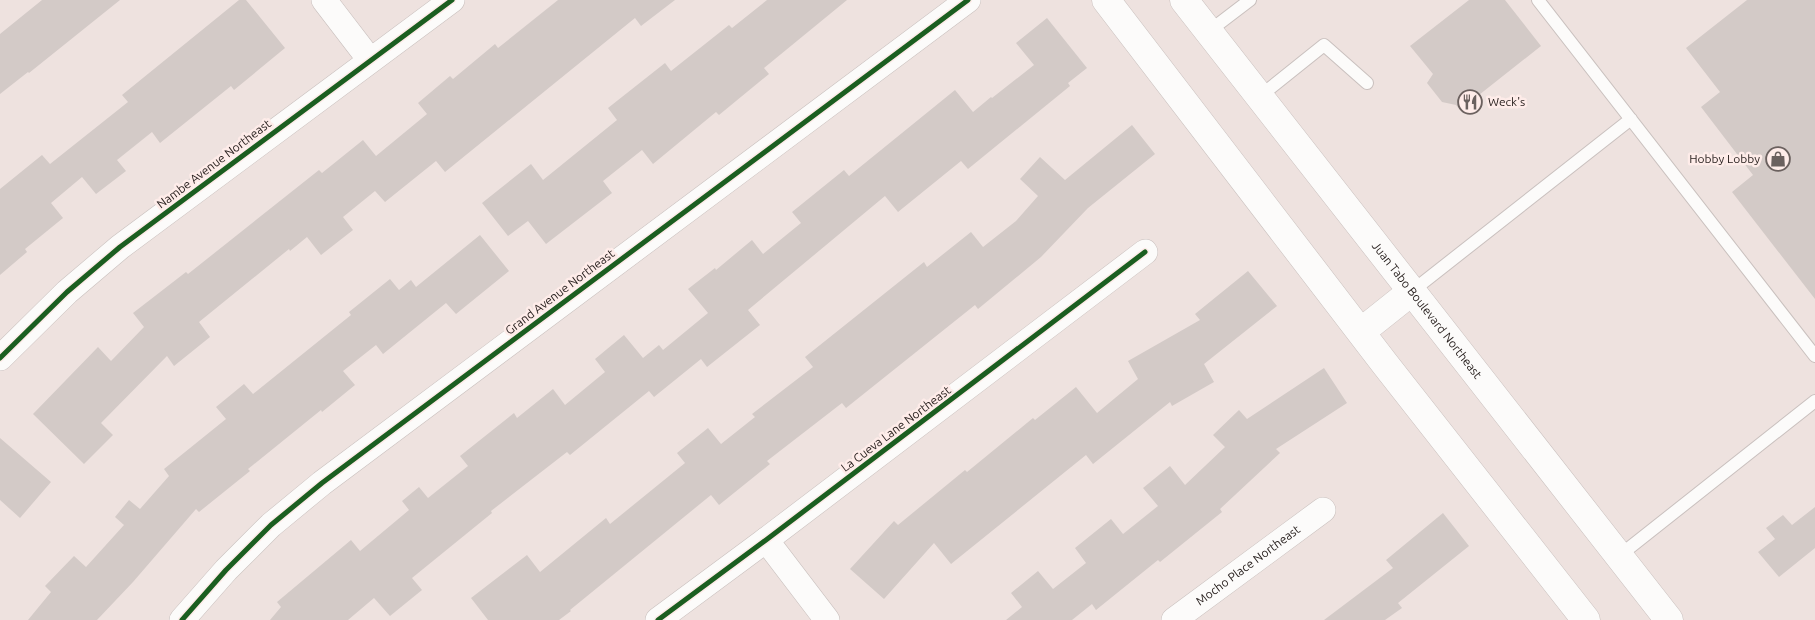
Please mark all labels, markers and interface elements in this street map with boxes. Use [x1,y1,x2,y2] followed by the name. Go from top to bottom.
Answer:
[1457,89,1483,115] restaurant icon: Weck's
[1488,95,1525,108] place label: Weck's
[154,116,273,211] street label: Nambe Avenue Northeast
[1765,146,1791,172] shop icon: Hobby Lobby
[1689,152,1760,165] place label: Hobby Lobby
[1370,239,1485,381] street label: Juan Tabo Boulevard Northeast
[503,246,617,337] street label: Grand Avenue Northeast
[838,383,953,474] street label: La Cueva Lane Northeast
[1193,522,1302,607] street label: Mocho Place Northeast

